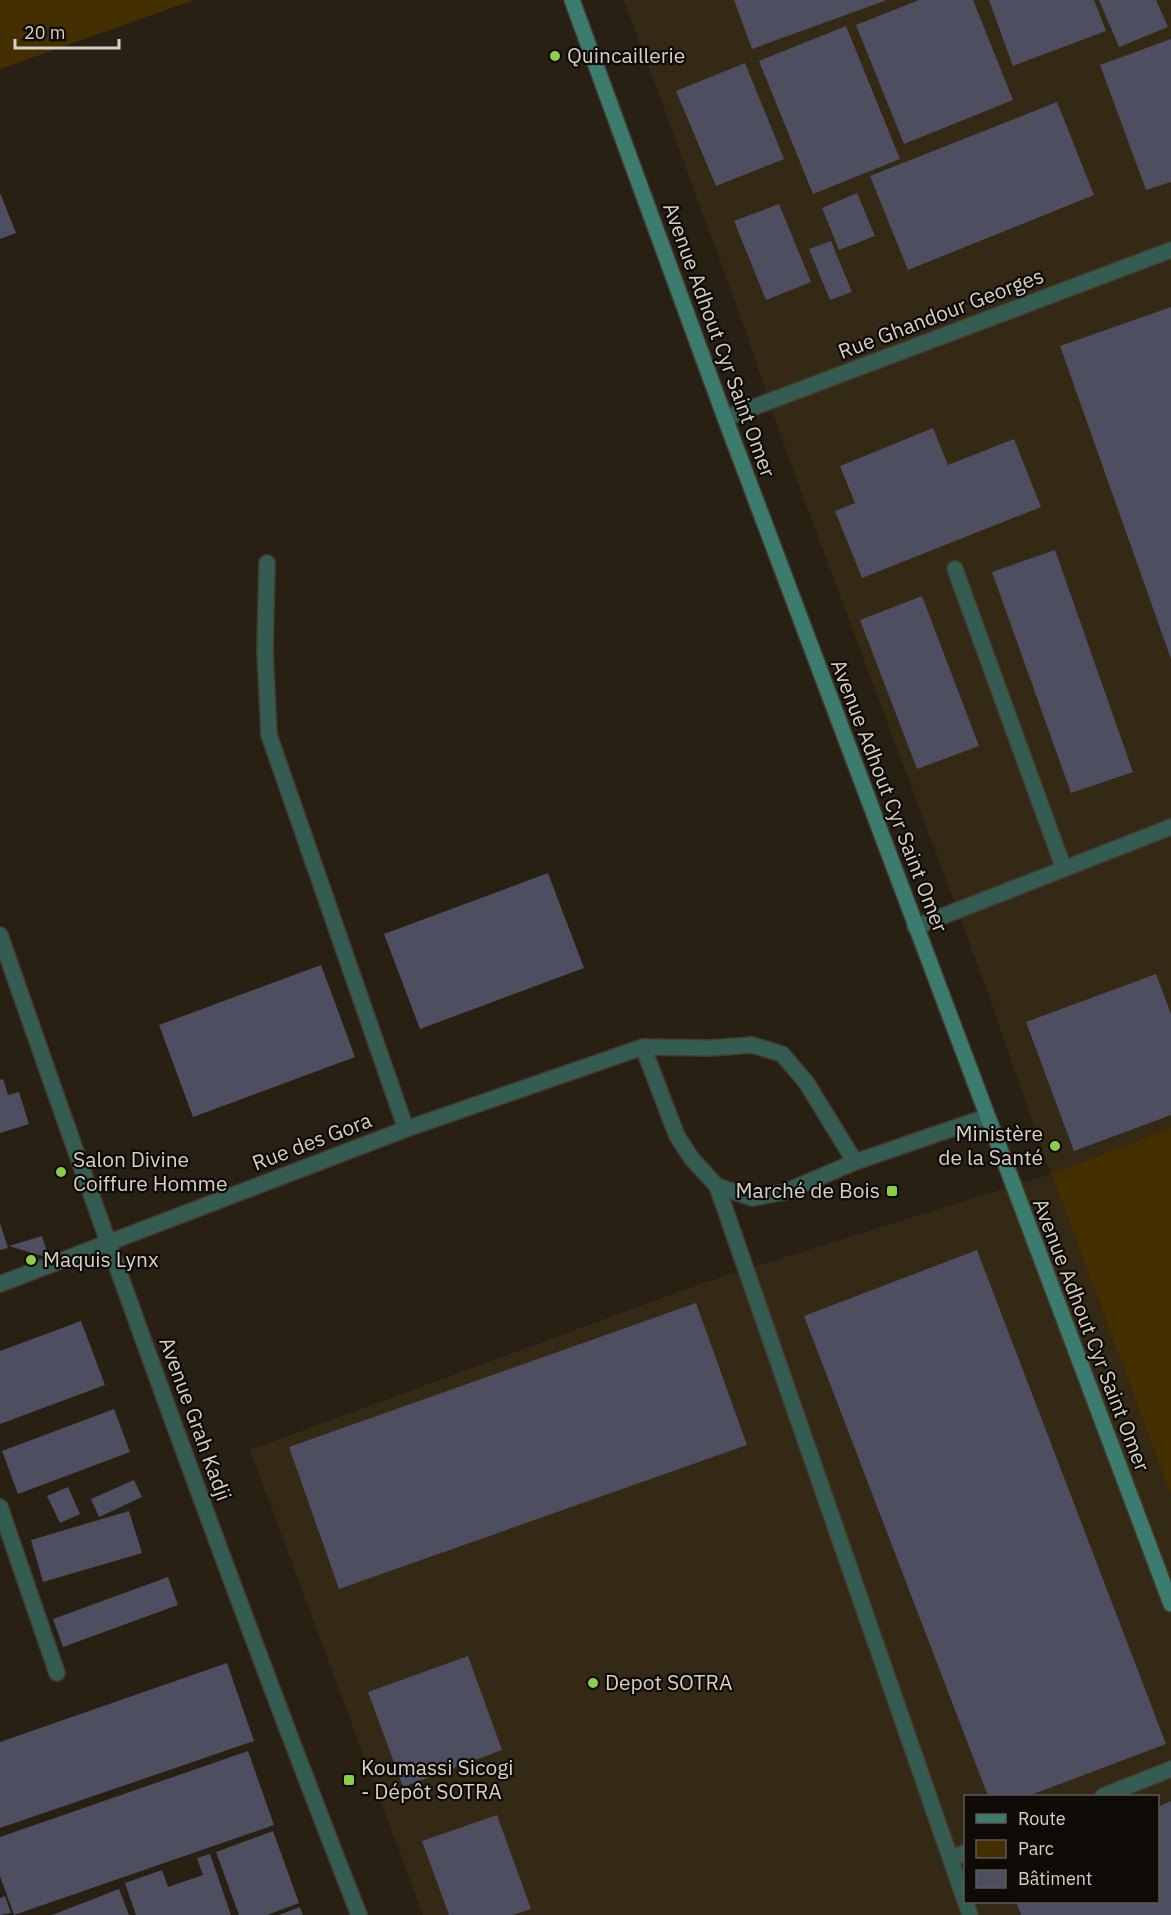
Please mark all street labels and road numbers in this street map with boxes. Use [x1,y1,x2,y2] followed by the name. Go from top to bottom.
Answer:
[657,199,783,481] street label: Avenue Adhout Cyr Saint Omer
[834,261,1047,365] street label: Rue Ghandour Georges
[825,655,955,936] street label: Avenue Adhout Cyr Saint Omer
[248,1105,375,1177] street label: Rue des Gora
[1027,1194,1157,1475] street label: Avenue Adhout Cyr Saint Omer
[153,1333,239,1504] street label: Avenue Grah Kadji

